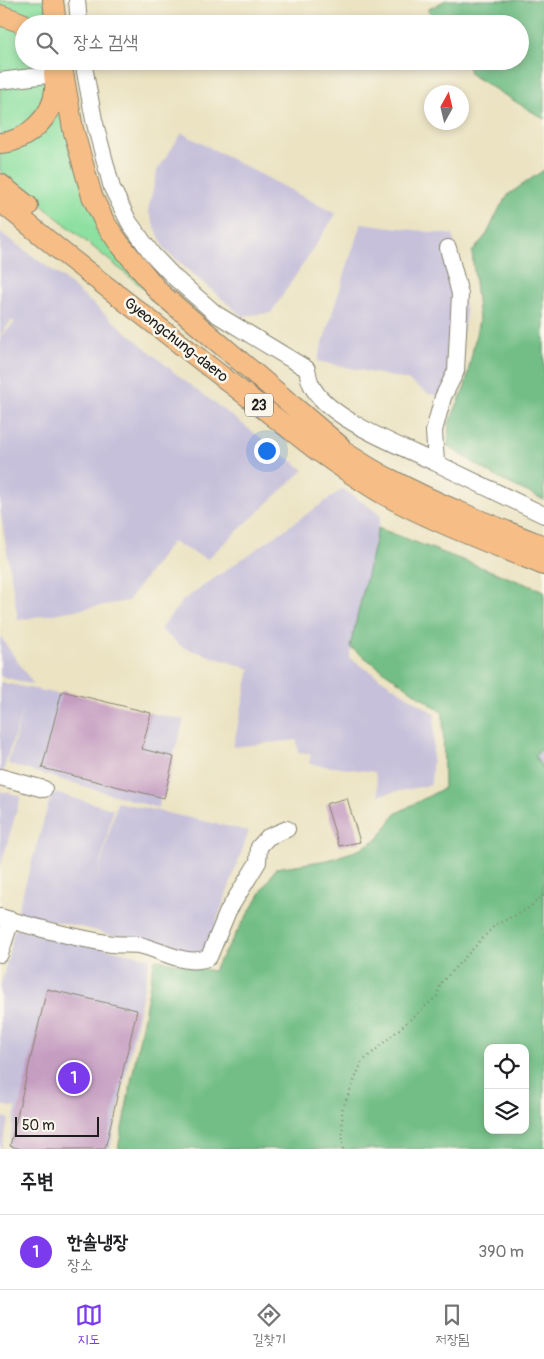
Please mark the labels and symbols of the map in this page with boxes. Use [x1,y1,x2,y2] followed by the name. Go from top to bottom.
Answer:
[424,85,469,130] north arrow
[120,293,232,387] street label: Gyeongchung-daero
[245,394,273,416] road number: 23
[254,438,280,464] your location
[58,1059,90,1097] pin: 1
[15,1114,99,1137] scale bar

